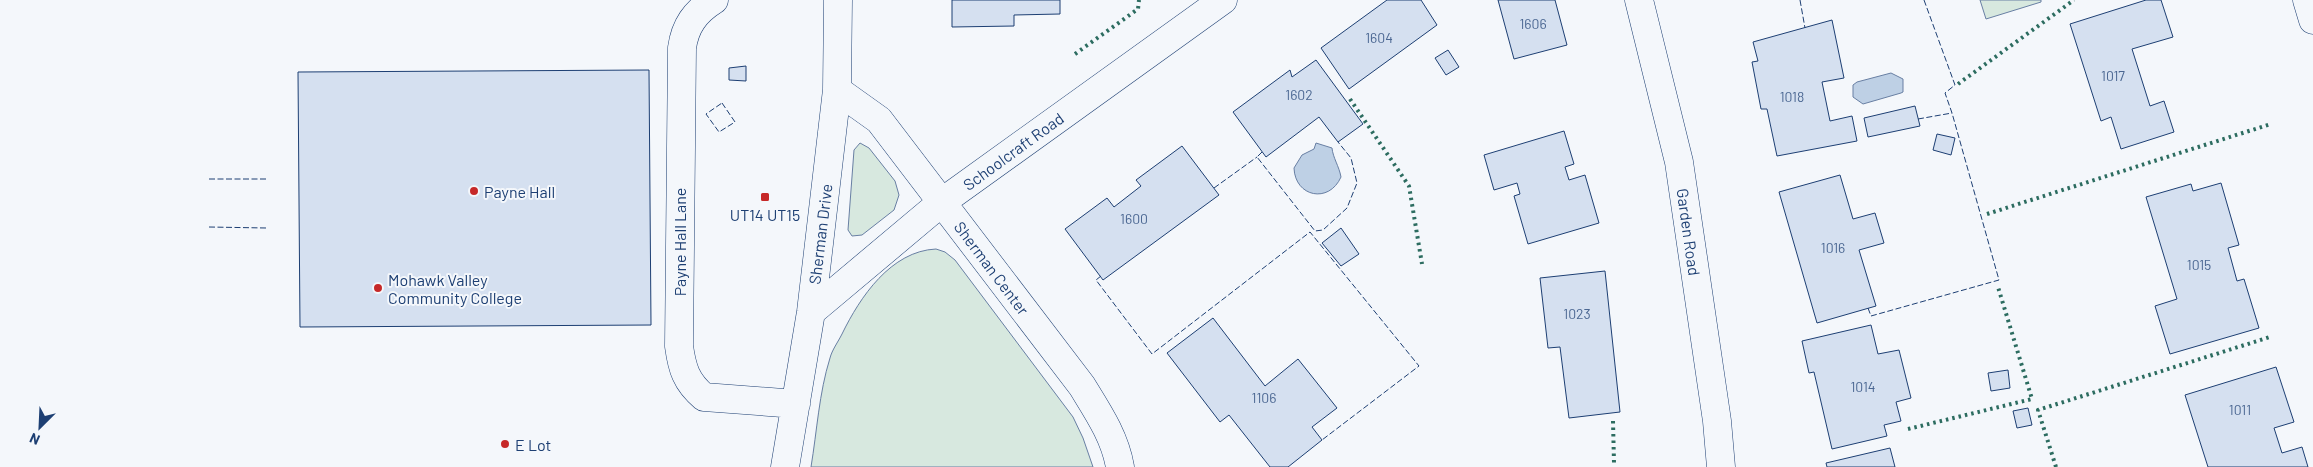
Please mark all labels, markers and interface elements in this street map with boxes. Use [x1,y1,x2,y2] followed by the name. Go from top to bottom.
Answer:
[1519,15,1547,32] house number: 1606
[1365,29,1393,46] house number: 1604
[2101,67,2125,84] house number: 1017
[1285,86,1313,103] house number: 1602
[1780,88,1804,105] house number: 1018
[959,108,1067,194] street label: Schoolcraft Road
[484,182,555,201] place label: Payne Hall
[804,183,836,285] street label: Sherman Drive
[468,185,480,197] marker: Payne Hall
[1673,187,1705,277] street label: Garden Road
[670,188,689,296] street label: Payne Hall Lane
[759,191,771,203] marker: UT14 UT15
[730,205,800,224] place label: UT14 UT15
[1120,210,1148,227] house number: 1600
[951,217,1033,319] street label: Sherman Center
[1821,239,1845,256] house number: 1016
[2187,256,2211,273] house number: 1015
[388,270,522,307] place label: Mohawk Valley Community College
[372,282,384,294] marker: Mohawk Valley Community College
[1563,305,1591,322] house number: 1023
[1850,378,1876,395] house number: 1014
[1252,389,1276,406] house number: 1106
[2229,401,2251,418] house number: 1011
[15,402,65,452] north arrow
[27,430,42,449] text: N
[515,435,551,454] place label: E Lot
[499,438,511,450] marker: E Lot

